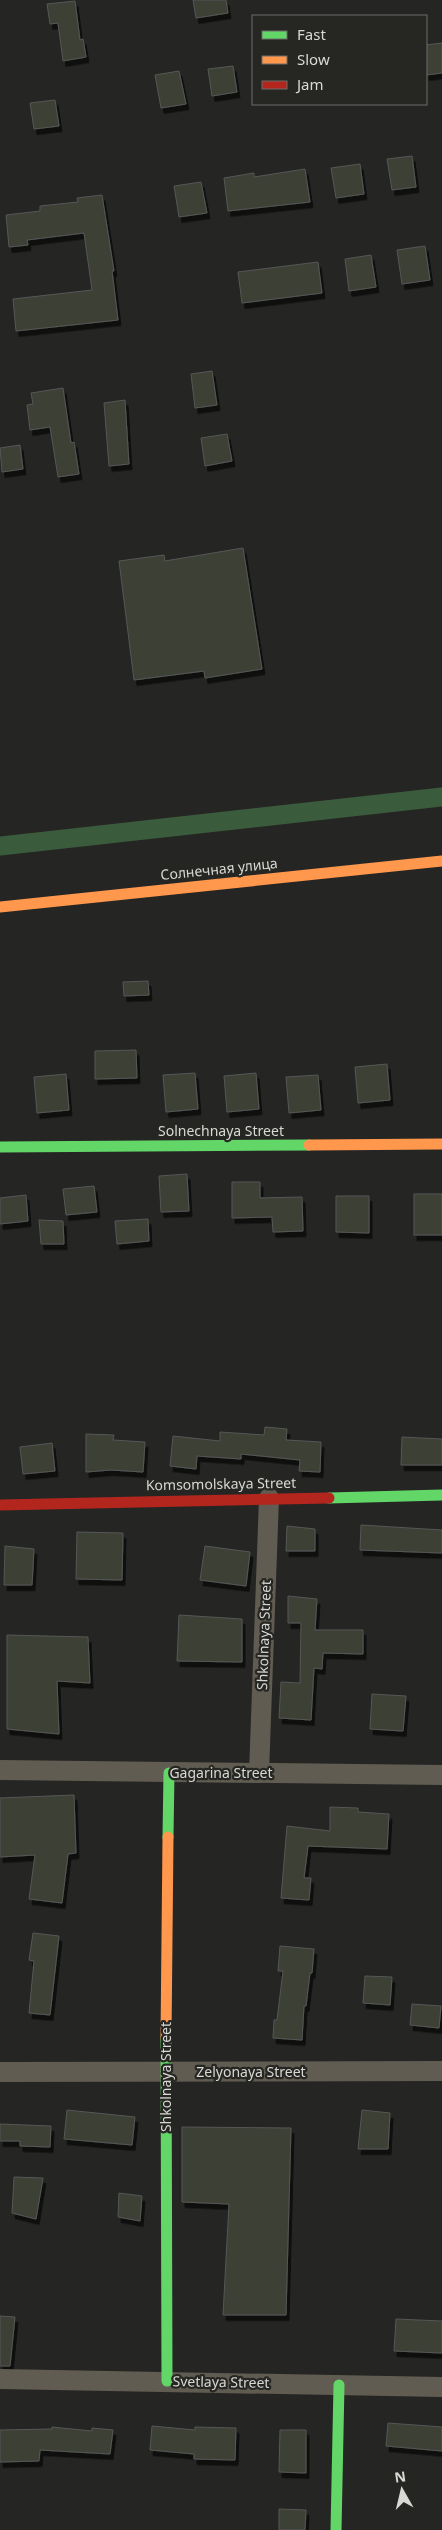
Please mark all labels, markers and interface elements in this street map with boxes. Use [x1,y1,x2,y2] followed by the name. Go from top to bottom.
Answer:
[252,15,427,105] legend
[297,24,326,44] text: Fast
[297,49,330,69] text: Slow
[295,74,324,94] text: Jam
[159,853,278,884] street label: Солнечная улица
[158,1121,284,1140] street label: Solnechnaya Street
[146,1473,296,1494] street label: Komsomolskaya Street
[252,1580,275,1690] street label: Shkolnaya Street
[169,1763,273,1782] street label: Gagarina Street
[156,2022,175,2132] street label: Shkolnaya Street
[196,2062,306,2081] street label: Zelyonaya Street
[172,2371,270,2392] street label: Svetlaya Street
[377,2465,427,2515] north arrow
[393,2466,407,2487] text: N

